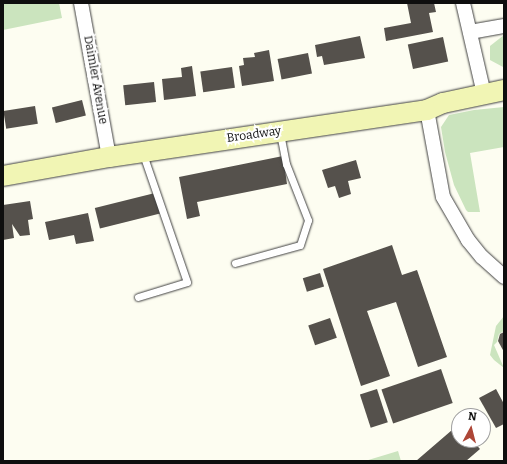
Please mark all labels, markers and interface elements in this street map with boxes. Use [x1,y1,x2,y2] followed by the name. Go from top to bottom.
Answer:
[80,35,110,125] street label: Daimler Avenue
[226,124,282,146] street label: Broadway
[451,408,491,448] north arrow
[467,410,477,424] text: N

